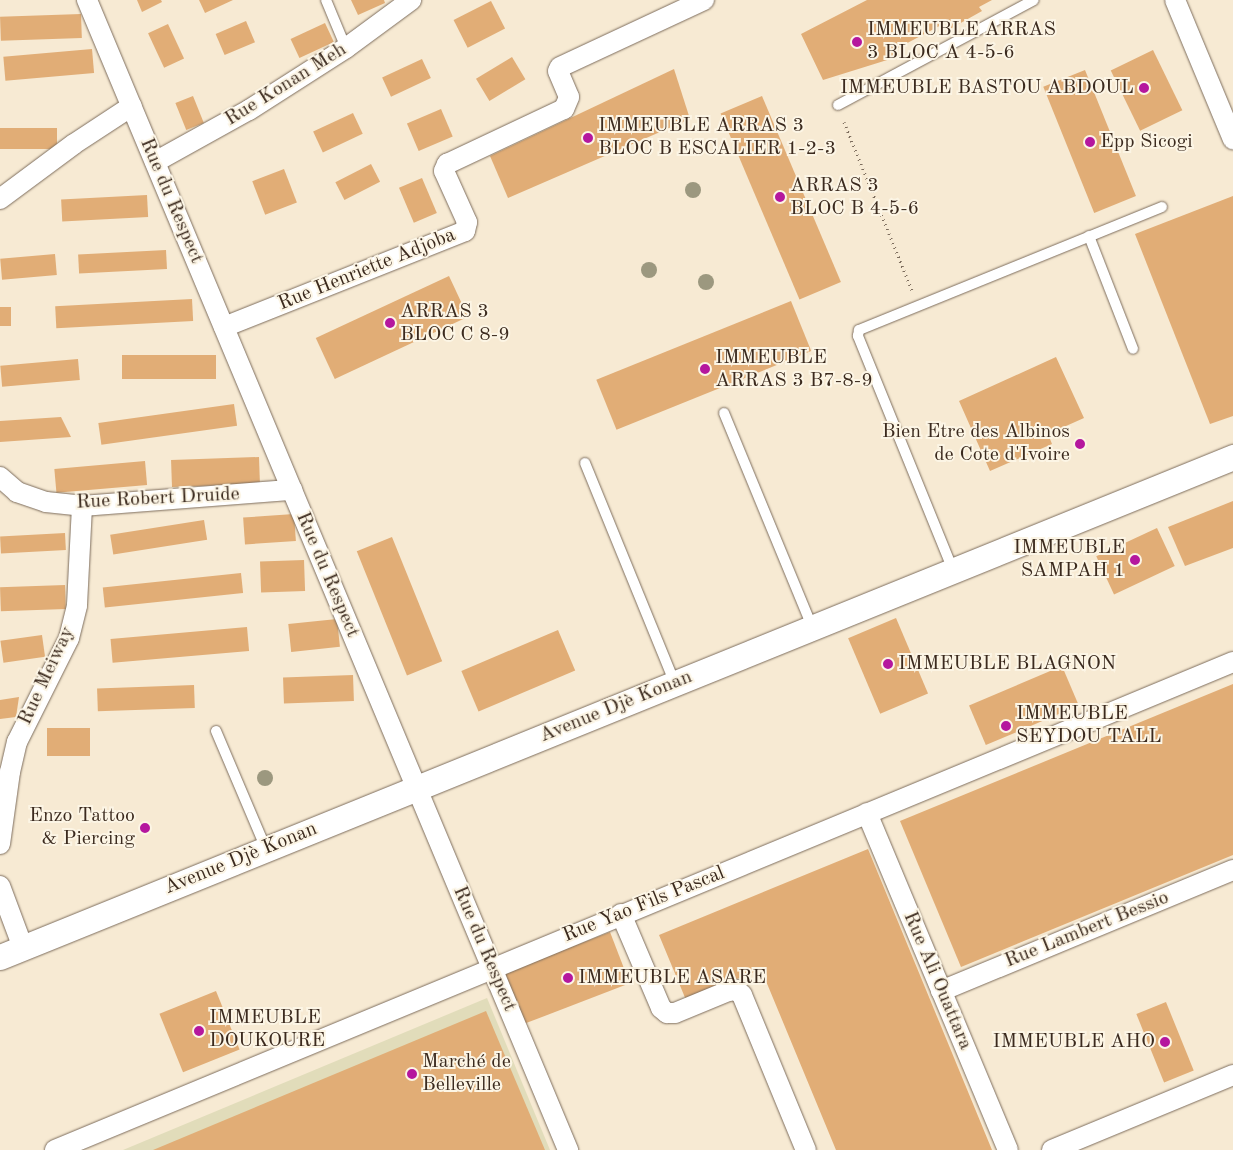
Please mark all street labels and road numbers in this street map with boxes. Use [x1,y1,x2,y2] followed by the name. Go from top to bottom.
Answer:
[221,38,351,132] street label: Rue Konan Meh
[134,135,208,267] street label: Rue du Respect
[275,223,459,317] street label: Rue Henriette Adjoba
[76,483,240,515] street label: Rue Robert Druide
[290,509,364,641] street label: Rue du Respect
[14,623,80,729] street label: Rue Meiway
[536,665,696,749] street label: Avenue Djè Konan
[161,817,321,901] street label: Avenue Djè Konan
[560,862,728,948] street label: Rue Yao Fils Pascal
[447,883,521,1015] street label: Rue du Respect
[1001,886,1173,974] street label: Rue Lambert Bessio
[897,908,977,1054] street label: Rue Ali Ouattara

